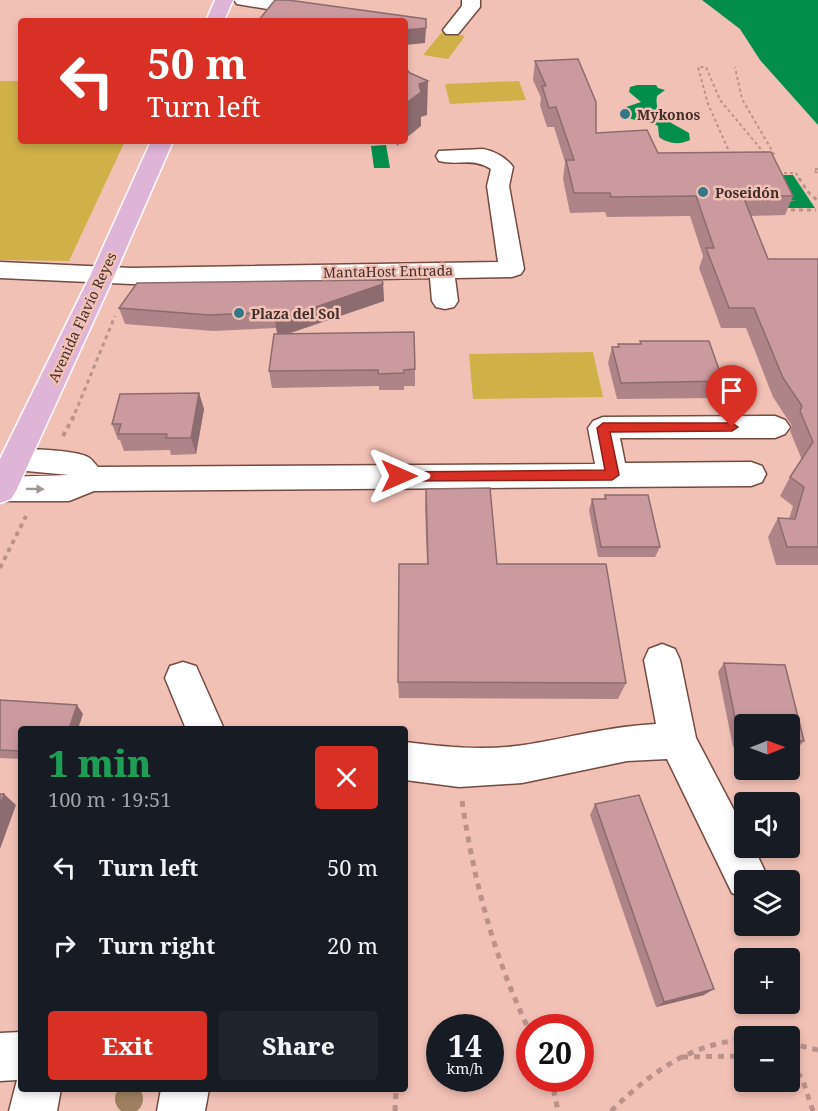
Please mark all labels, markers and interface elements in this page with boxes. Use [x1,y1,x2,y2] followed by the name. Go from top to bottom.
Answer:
[147,34,247,91] text: 50 m
[48,42,126,120] icon: left
[147,88,260,125] text: Turn left
[637,105,701,124] place label: Mykonos
[618,107,632,121] marker: Mykonos
[715,183,779,202] place label: Poseidón
[696,185,710,199] marker: Poseidón
[44,249,120,385] street label: Avenida Flavio Reyes
[323,260,453,282] street label: MantaHost Entrada
[251,304,340,323] place label: Plaza del Sol
[232,306,246,320] marker: Plaza del Sol
[706,365,757,427] pin
[715,374,748,407] icon: arrive
[367,444,431,508] position arrow
[26,484,45,494] one-way arrow
[734,714,800,780] north arrow
[734,714,800,1092] map controls
[48,739,151,788] text: 1 min
[315,746,378,809] button: close
[48,786,171,813] text: 100 m · 19:51
[734,792,800,858] button: sound
[48,851,81,884] icon: left
[99,852,198,882] text: Turn left
[327,852,378,882] text: 50 m
[734,870,800,936] button: layers
[48,929,81,962] icon: right
[99,930,215,960] text: Turn right
[327,930,378,960] text: 20 m
[734,948,800,1014] button: +
[48,1011,207,1080] button: Exit
[219,1011,378,1080] button: Share
[516,1014,594,1092] speed limit sign: 20
[448,1025,482,1066] text: 14
[734,1026,800,1092] button: −
[447,1058,483,1078] text: km/h

